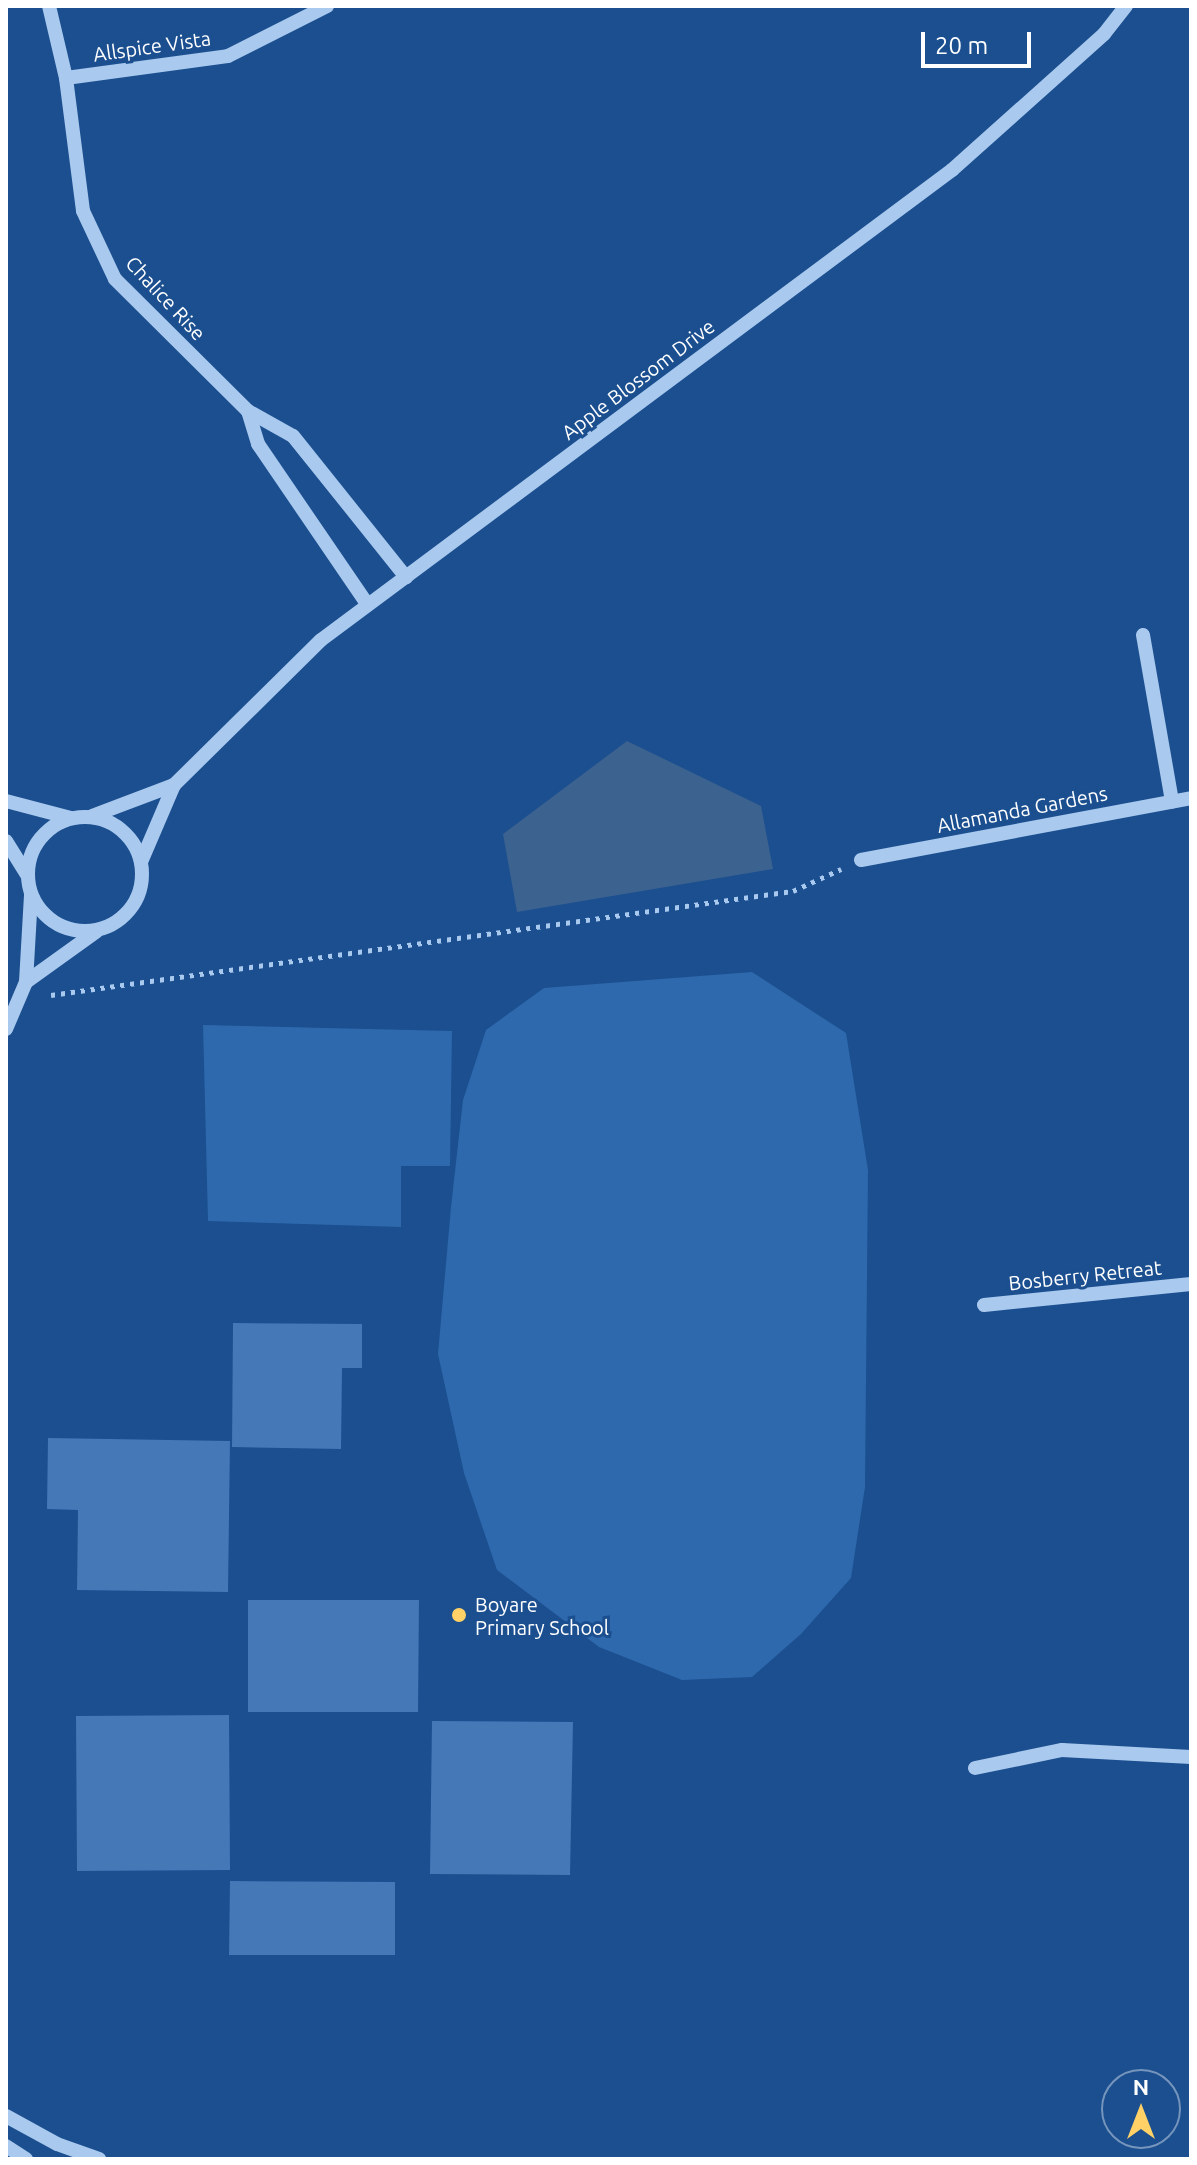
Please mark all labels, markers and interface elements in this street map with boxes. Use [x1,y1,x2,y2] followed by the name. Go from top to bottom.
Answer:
[925,16,1035,66] scale bar
[92,26,212,66] street label: Allspice Vista
[935,32,988,59] text: 20 m
[121,251,211,345] street label: Chalice Rise
[557,314,719,444] street label: Apple Blossom Drive
[935,781,1109,837] street label: Allamanda Gardens
[1007,1255,1163,1295] street label: Bosberry Retreat
[475,1592,609,1639] place label: Boyare Primary School
[450,1606,468,1624] marker: Boyare Primary School
[1101,2069,1181,2149] north arrow
[1133,2074,1149,2099] text: N

